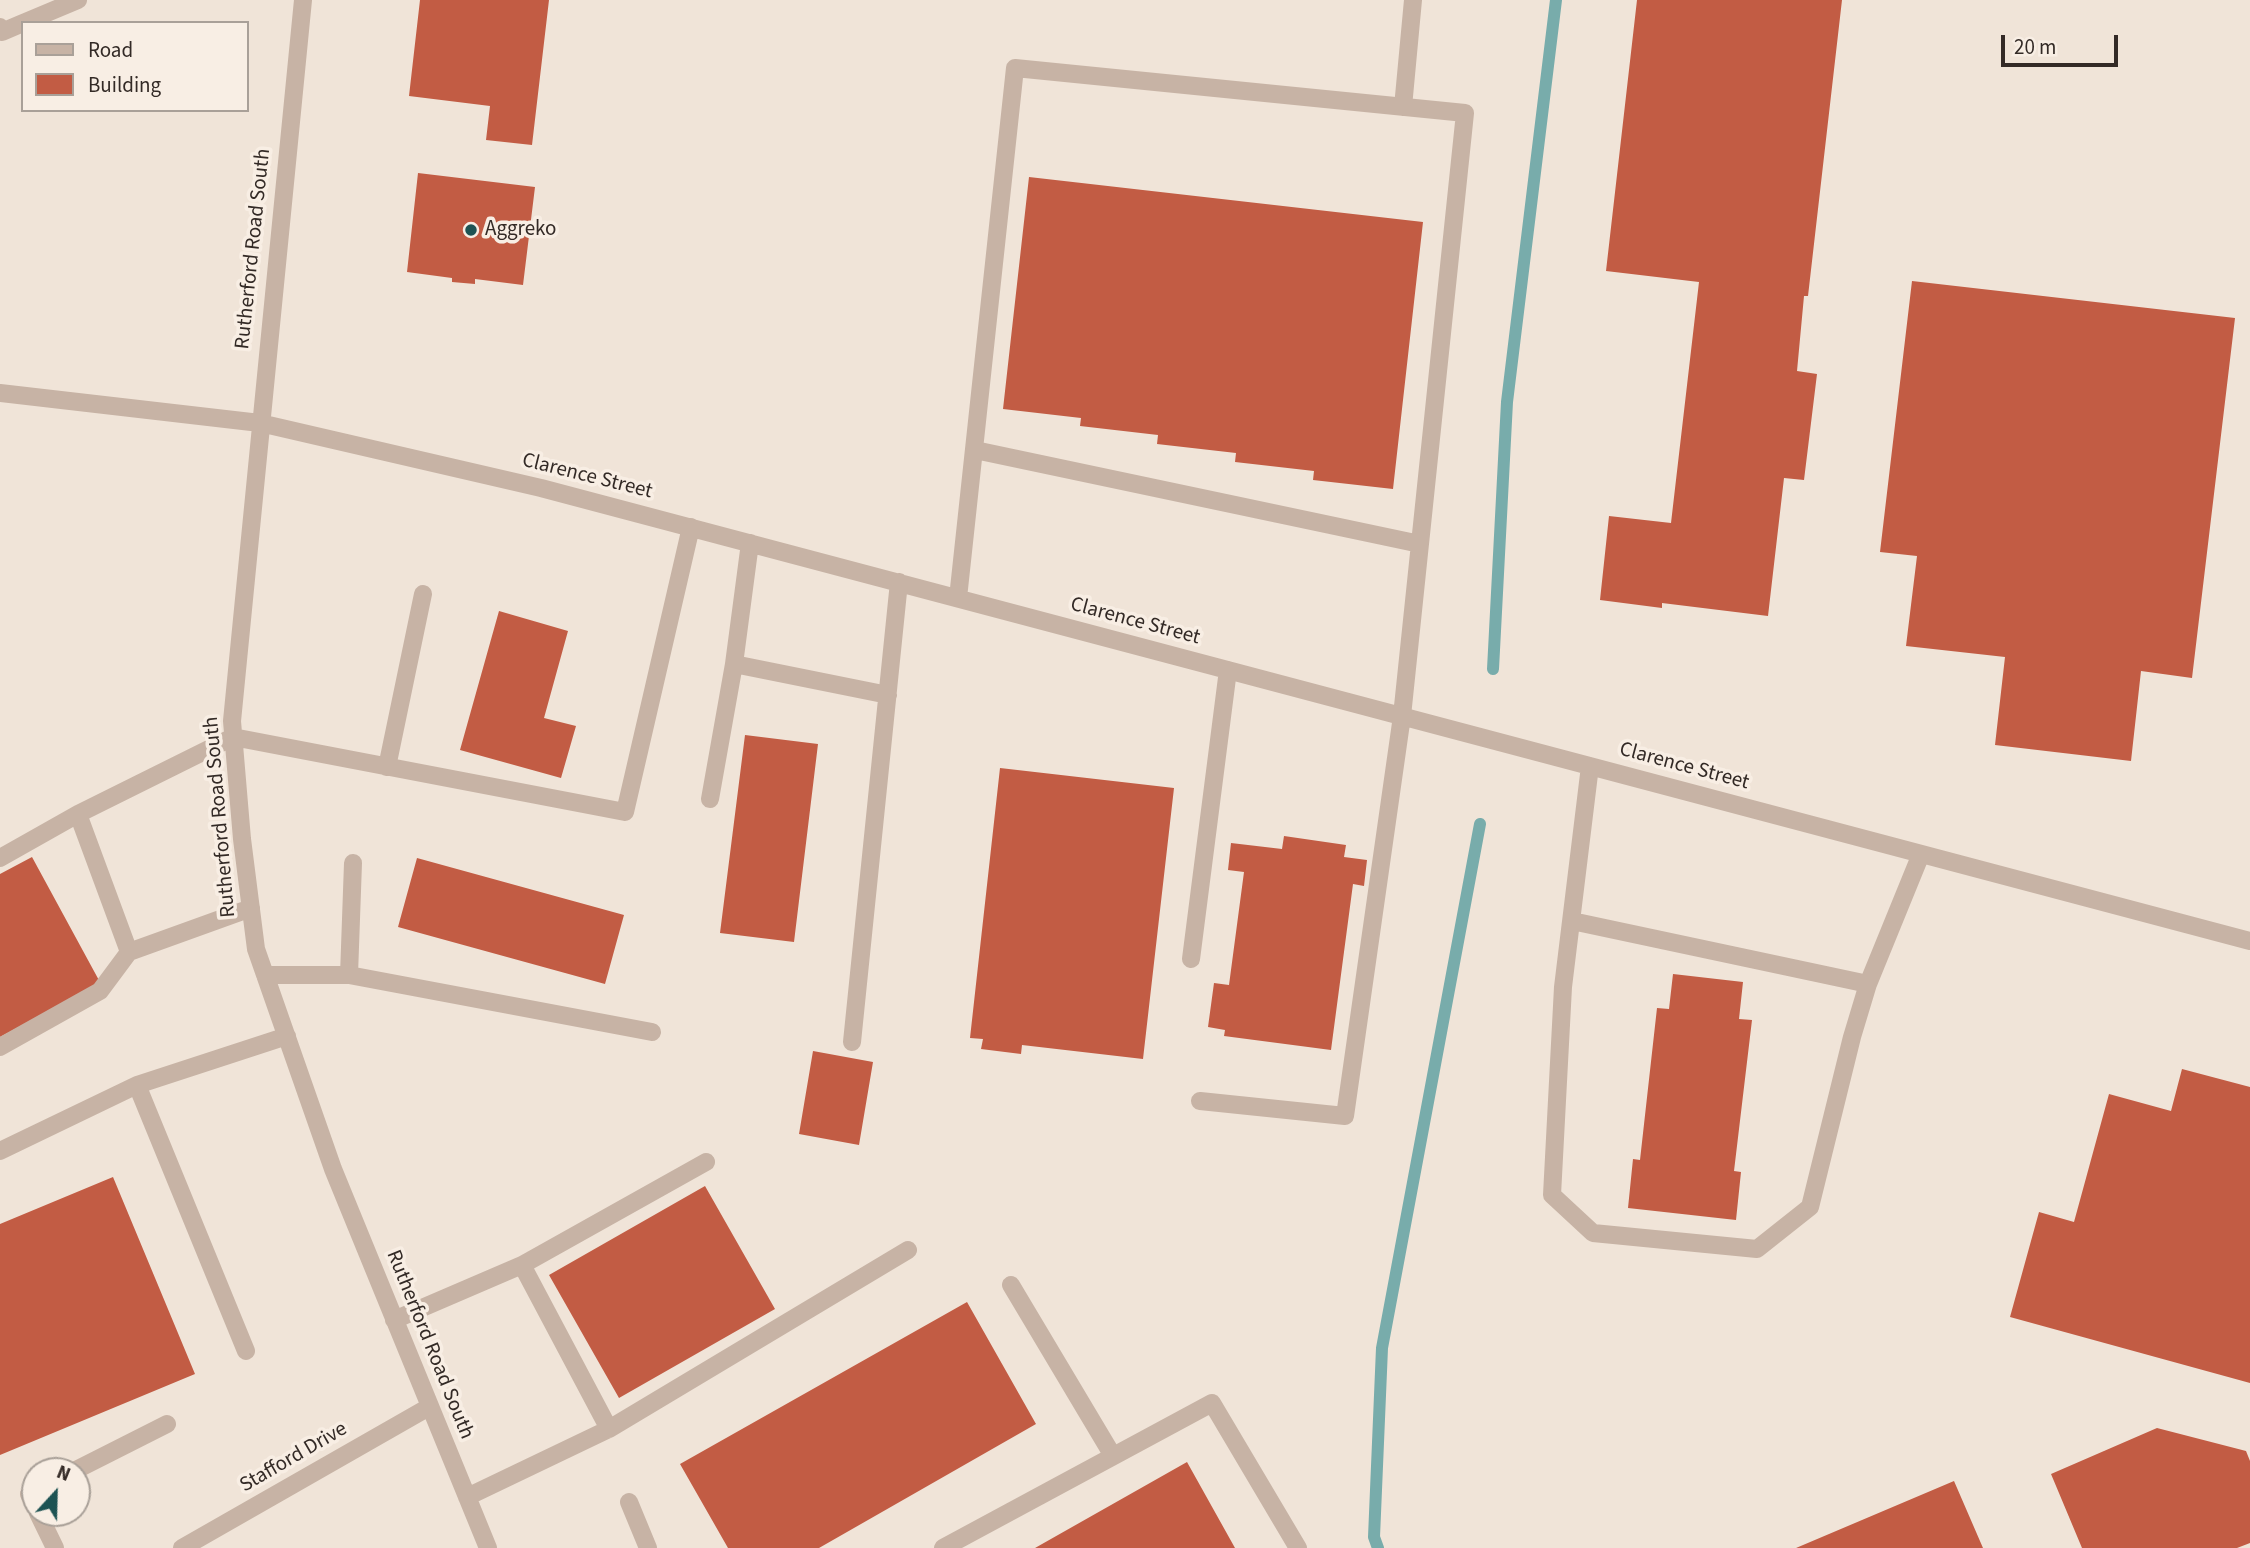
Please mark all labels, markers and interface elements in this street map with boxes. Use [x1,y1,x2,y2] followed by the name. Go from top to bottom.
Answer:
[21,21,248,112] legend
[2005,21,2122,65] scale bar
[2014,32,2056,62] text: 20 m
[88,35,133,65] text: Road
[88,70,161,100] text: Building
[231,147,277,351] street label: Rutherford Road South
[485,217,556,243] place label: Aggreko
[463,222,479,238] marker: Aggreko
[519,449,655,505] street label: Clarence Street
[1067,593,1203,651] street label: Clarence Street
[200,715,242,919] street label: Rutherford Road South
[1616,738,1752,796] street label: Clarence Street
[380,1247,478,1443] street label: Rutherford Road South
[236,1417,352,1499] street label: Stafford Drive
[21,1457,91,1527] north arrow
[52,1459,74,1489] text: N

